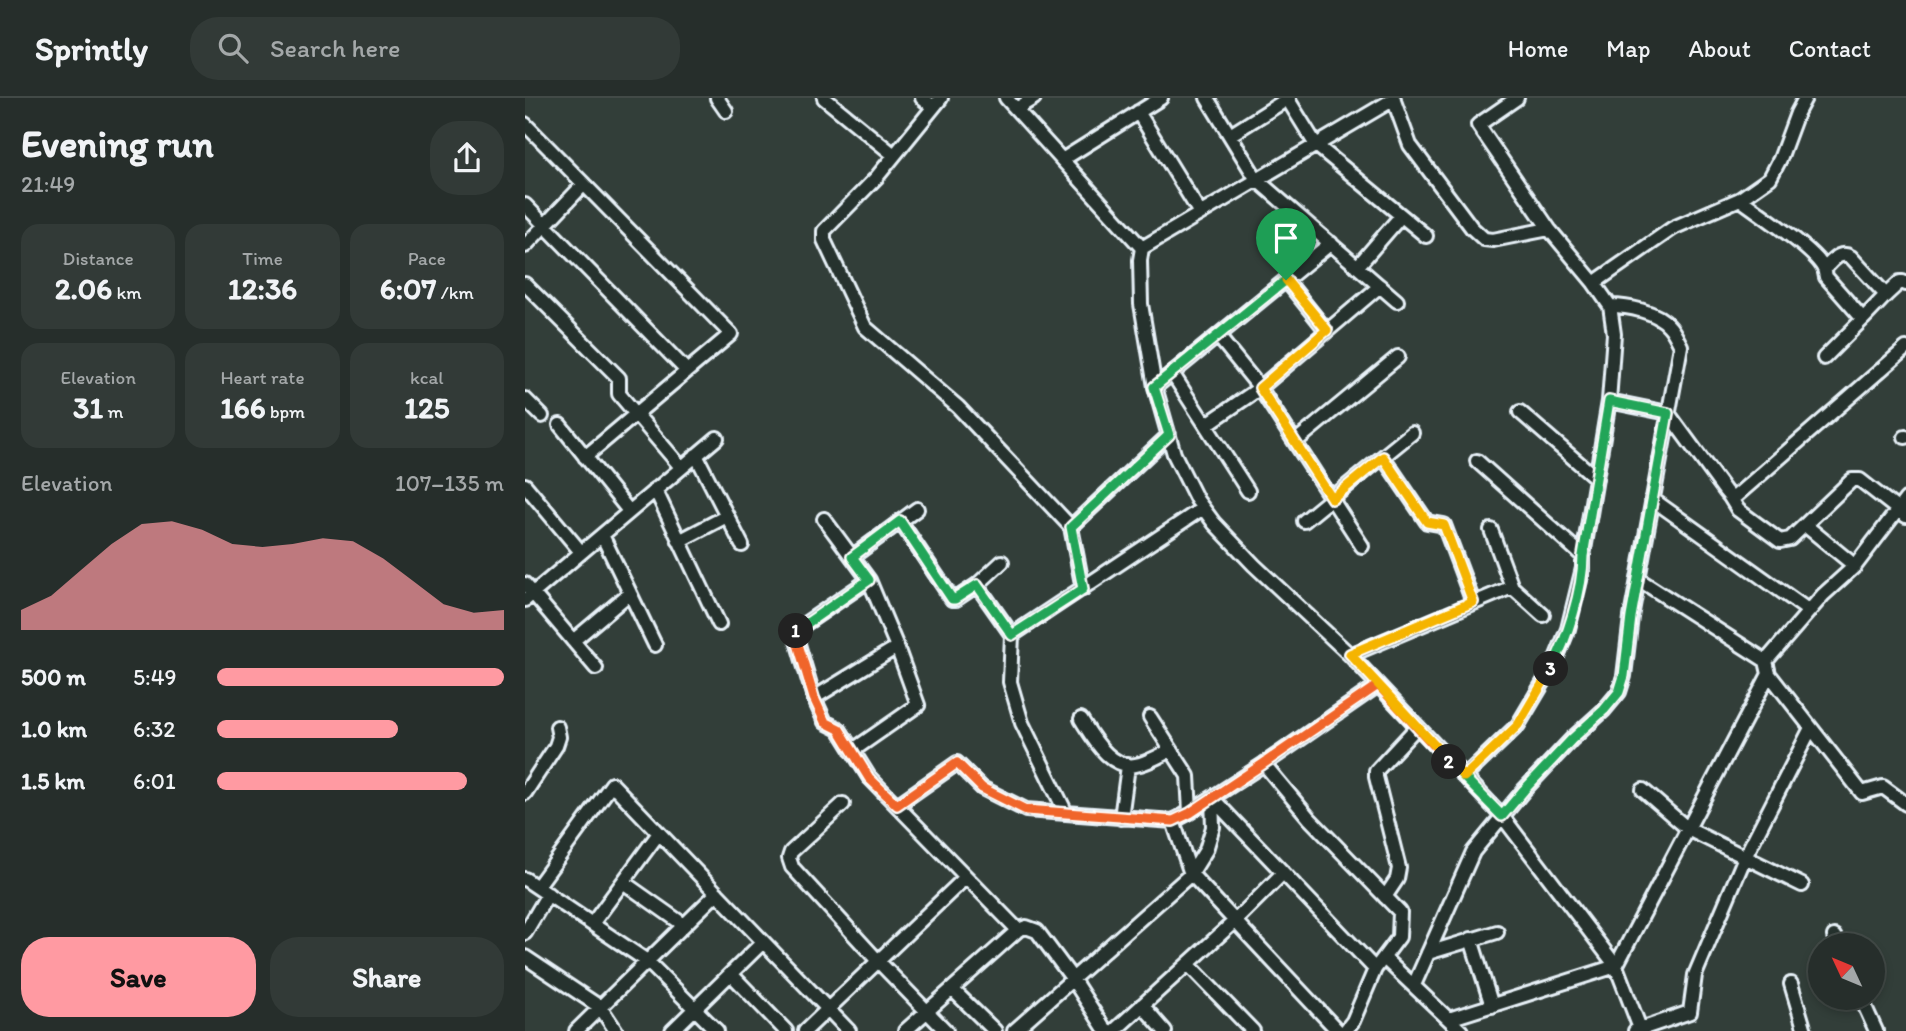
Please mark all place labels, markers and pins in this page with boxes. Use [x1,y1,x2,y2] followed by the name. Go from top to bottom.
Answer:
[1256,208,1316,280] pin
[779,614,813,648] pin: 1
[1534,652,1569,686] pin: 3
[1431,744,1467,780] pin: 2

